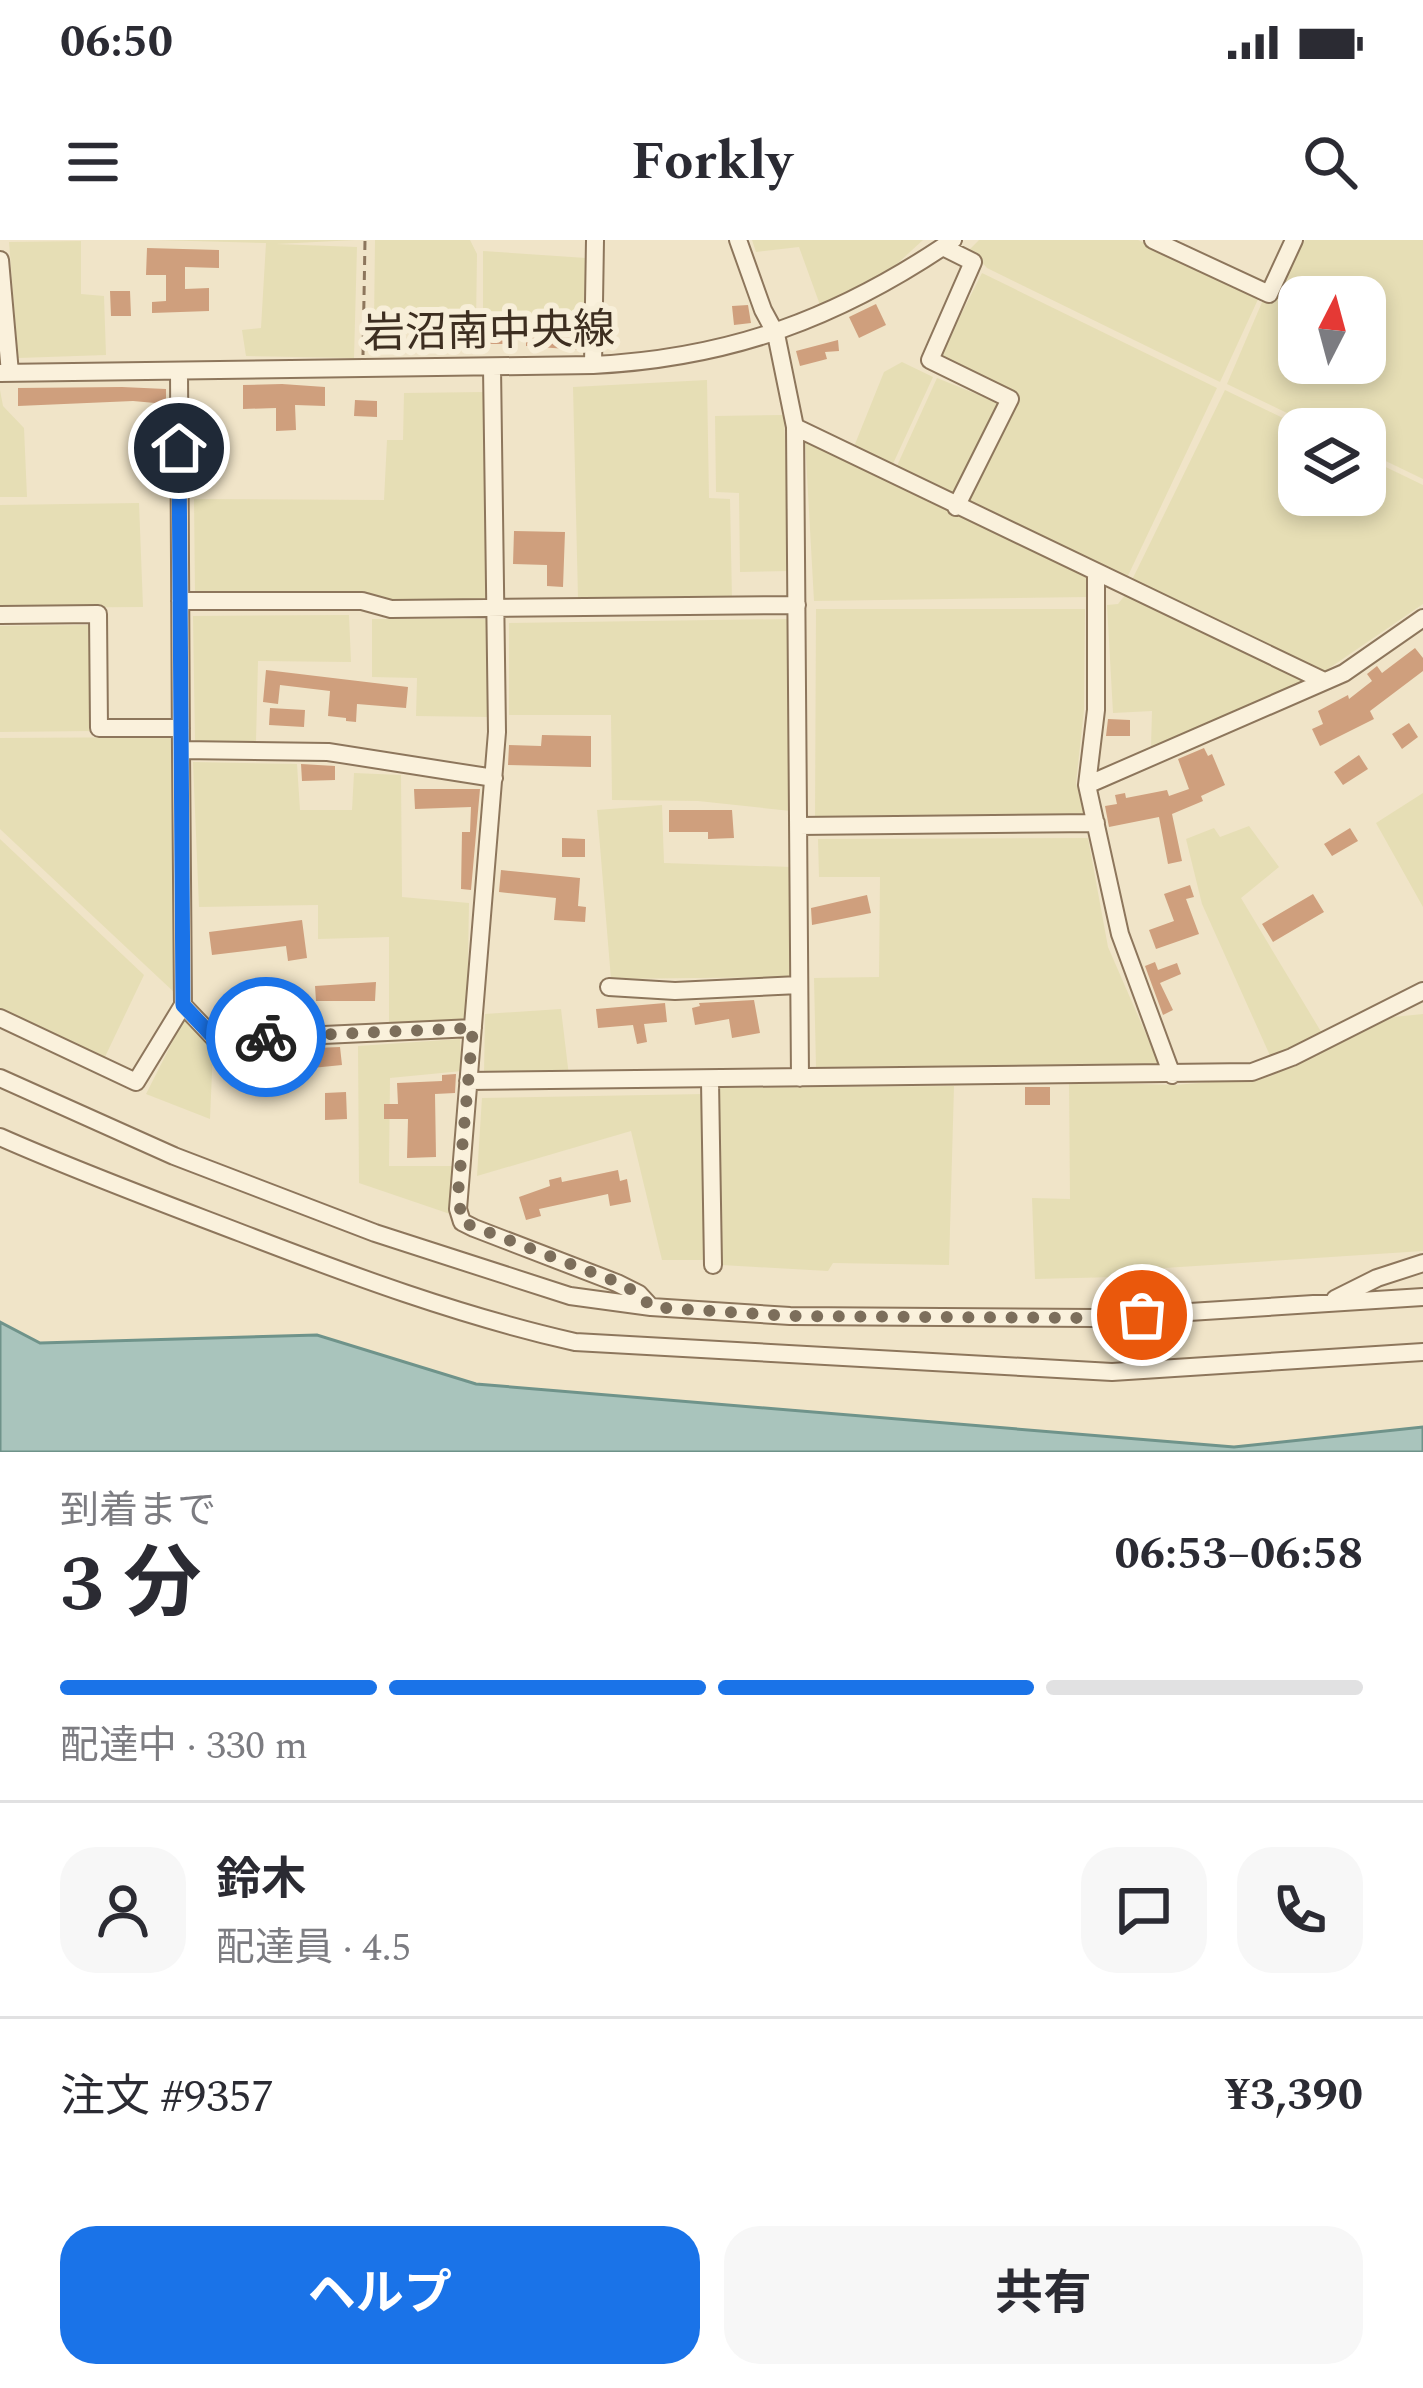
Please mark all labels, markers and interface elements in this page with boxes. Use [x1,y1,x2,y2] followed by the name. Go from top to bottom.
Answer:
[60,8,173,77] text: 06:50
[631,121,792,203] text: Forkly
[60,129,126,195] icon: menu
[1297,129,1363,195] icon: search
[1278,276,1386,384] north arrow
[1278,276,1386,516] map controls
[363,299,616,366] street label: 岩沼南中央線
[128,397,230,499] pin
[1278,408,1386,516] button: layers
[146,415,212,481] icon: home
[206,977,326,1097] courier
[233,1004,299,1070] icon: bike
[1091,1264,1193,1366] pin
[1109,1282,1175,1348] icon: bag
[60,1482,216,1541] text: 到着まで
[1114,1520,1363,1589] text: 06:53–06:58
[60,1526,201,1645] text: 3 分
[60,1717,308,1776] text: 配達中 · 330 m
[216,1846,306,1915] text: 鈴木
[60,1847,186,1973] button: person
[1081,1847,1207,1973] button: chat
[1237,1847,1363,1973] button: phone
[216,1919,411,1978] text: 配達員 · 4.5
[1225,2061,1363,2130] text: ¥3,390
[60,2063,274,2132] text: 注文 #9357
[60,2226,700,2364] button: ヘルプ
[724,2226,1363,2364] button: 共有

